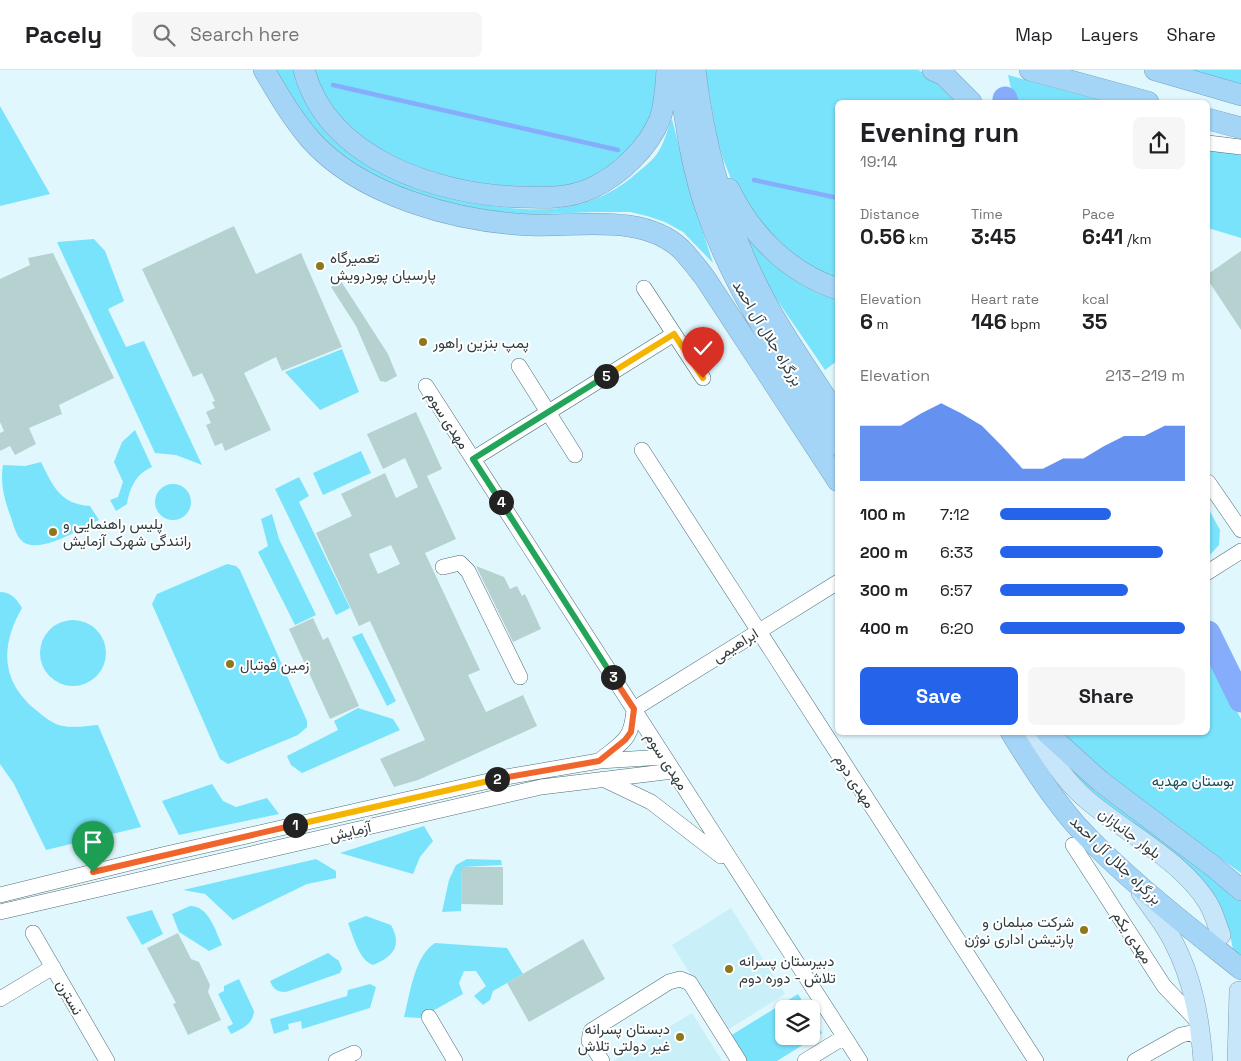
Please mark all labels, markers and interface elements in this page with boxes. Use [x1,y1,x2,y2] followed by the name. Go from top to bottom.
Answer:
[132,12,482,57] search box
[25,19,102,50] text: Pacely
[150,21,178,49] icon: search
[190,22,299,47] text: Search here
[1015,23,1053,46] text: Map
[1081,23,1138,46] text: Layers
[1166,23,1216,46] text: Share
[860,114,1019,150] text: Evening run
[1133,117,1185,169] button: share
[860,151,897,172] text: 19:14
[860,205,920,223] text: Distance
[971,205,1003,223] text: Time
[1082,205,1115,223] text: Pace
[860,223,905,250] text: 0.56
[971,223,1016,250] text: 3:45
[1082,223,1123,250] text: 6:41
[905,230,928,248] text: km
[1123,230,1152,248] text: /km
[330,248,436,285] place label: تعمیرگاه پارسیان پوردرویش
[314,260,326,272] marker: تعمیرگاه پارسیان پوردرویش
[729,277,807,389] street label: بزرگراه جلال آل احمد
[860,290,921,308] text: Elevation
[971,290,1039,308] text: Heart rate
[1082,290,1109,308] text: kcal
[860,308,873,335] text: 6
[971,308,1007,335] text: 146
[1082,308,1107,335] text: 35
[873,315,889,333] text: m
[1007,315,1041,333] text: bpm
[682,327,724,378] pin
[432,333,529,353] place label: پمپ بنزین راهور
[689,334,717,362] icon: check
[417,336,429,348] marker: پمپ بنزین راهور
[594,364,618,388] pin: 5
[860,365,930,386] text: Elevation
[1105,365,1185,386] text: 213–219 m
[602,367,611,385] text: 5
[421,387,474,453] street label: مهدی سوم
[488,490,514,514] pin: 4
[497,493,506,511] text: 4
[860,504,906,525] text: 100 m
[940,504,969,525] text: 7:12
[63,514,191,551] place label: پلیس راهنمایی و رانندگی شهرک آزمایش
[47,526,59,538] marker: پلیس راهنمایی و رانندگی شهرک آزمایش
[860,542,908,563] text: 200 m
[940,542,973,563] text: 6:33
[860,580,908,601] text: 300 m
[940,580,972,601] text: 6:57
[860,618,909,639] text: 400 m
[940,618,974,639] text: 6:20
[709,624,762,667] street label: ابراهیمی
[240,655,309,675] place label: زمین فوتبال
[224,658,236,670] marker: زمین فوتبال
[600,664,626,690] pin: 3
[860,667,1018,725] button: Save
[1028,667,1185,725] button: Share
[609,668,618,686] text: 3
[640,728,693,794] street label: مهدی سوم
[830,750,879,812] street label: مهدی دوم
[484,766,510,792] pin: 2
[493,770,502,788] text: 2
[1152,771,1234,790] park label: بوستان مهدیه
[1095,803,1165,863] street label: بلوار جانبازان
[1066,811,1166,909] street label: بزرگراه جلال آل احمد
[282,812,308,838] pin: 1
[292,816,299,834] text: 1
[327,817,375,846] street label: آزمایش
[72,821,114,872] pin
[79,828,107,856] icon: arrive
[1108,907,1157,968] street label: مهدی یکم
[964,912,1074,949] place label: شرکت مبلمان و پارتیشن اداری نوژن
[1078,924,1090,936] marker: شرکت مبلمان و پارتیشن اداری نوژن
[739,951,836,988] place label: دبیرستان پسرانه تلاش - دوره دوم
[723,963,735,975] marker: دبیرستان پسرانه تلاش - دوره دوم
[52,976,88,1018] street label: نسترن
[775,1000,820,1045] map controls
[775,1000,820,1045] button: layers
[578,1019,670,1056] place label: دبستان پسرانه غیر دولتی تلاش
[674,1031,686,1043] marker: دبستان پسرانه غیر دولتی تلاش

